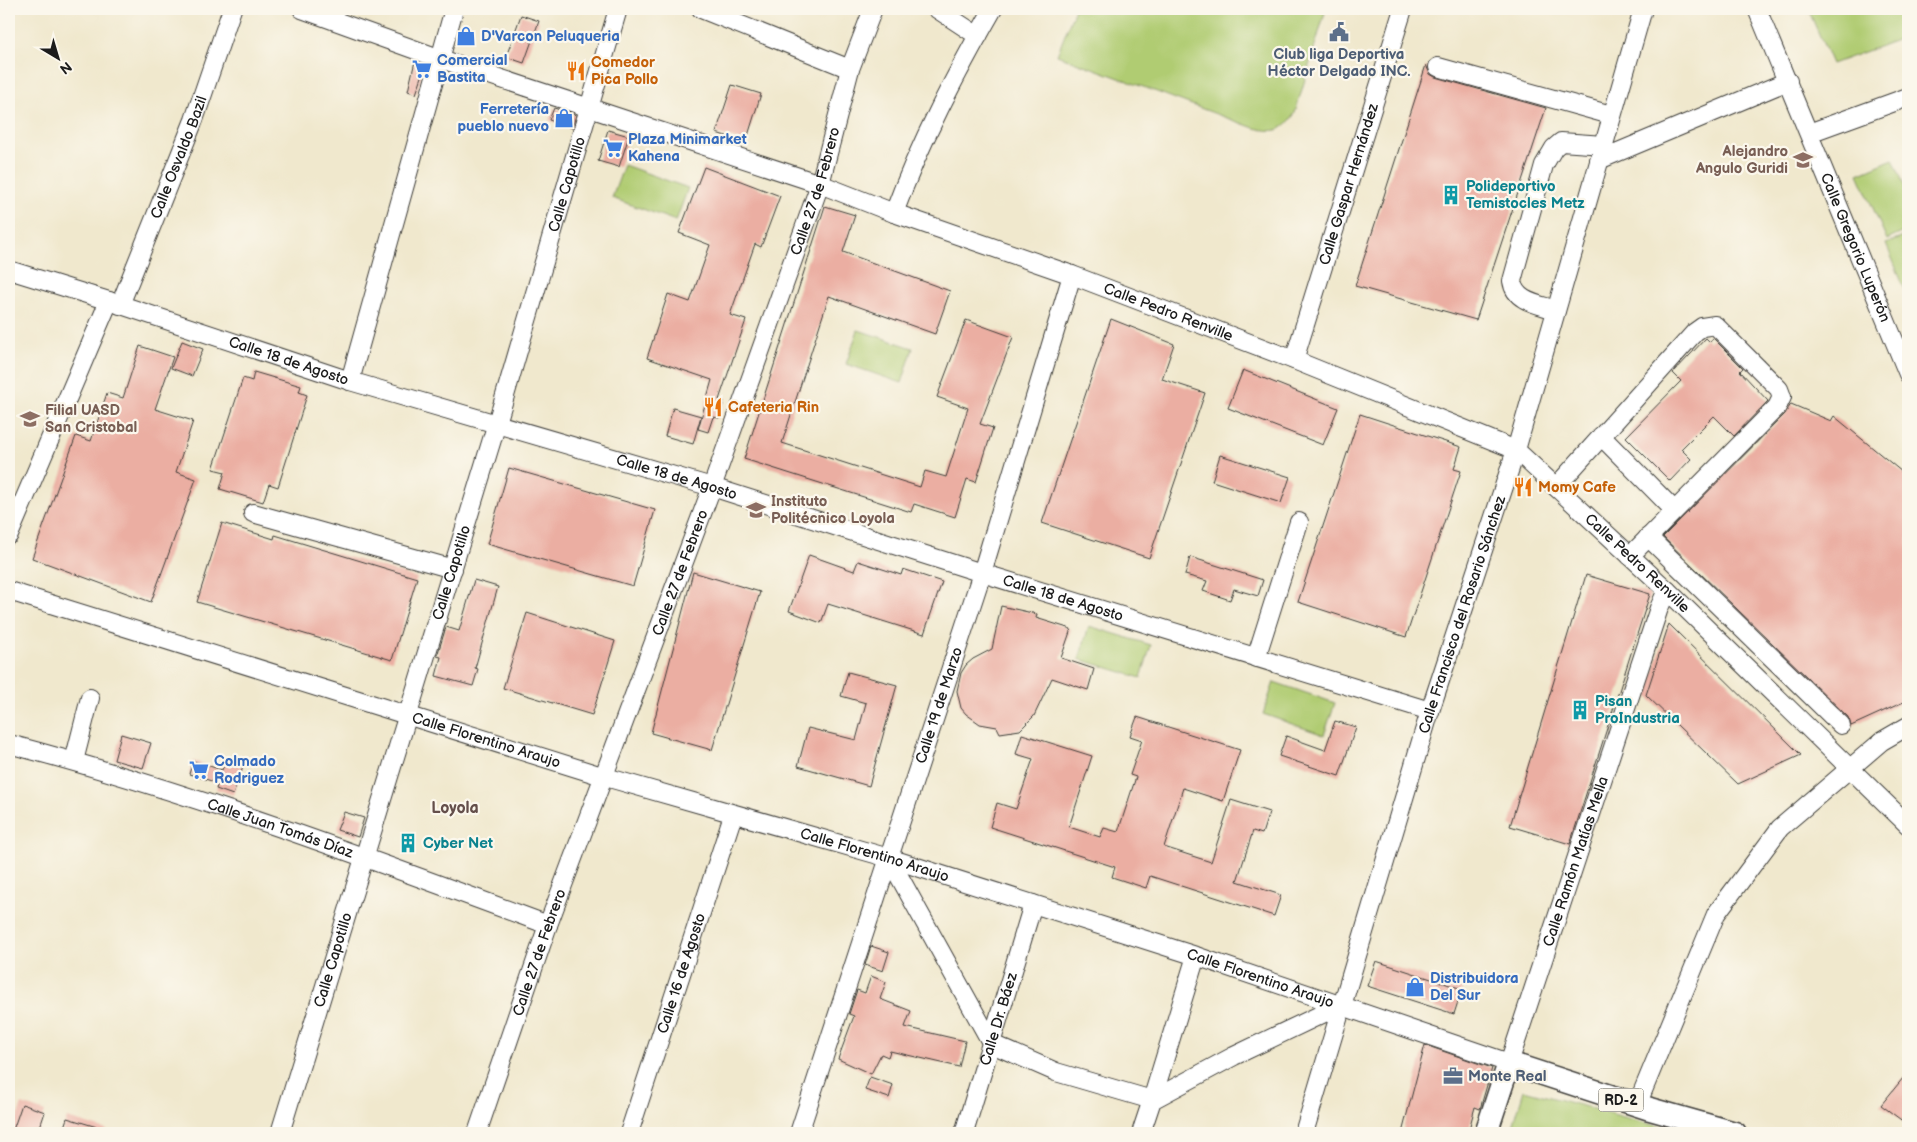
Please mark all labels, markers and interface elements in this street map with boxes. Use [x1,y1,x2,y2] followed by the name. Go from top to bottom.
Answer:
[1328,21,1350,43] public building icon: Club liga Deportiva Héctor Delgado INC.
[455,25,477,47] shop icon: D'Varcon Peluqueria
[481,27,620,46] place label: D'Varcon Peluqueria
[32,32,82,82] north arrow
[1268,45,1410,81] place label: Club liga Deportiva Héctor Delgado INC.
[437,51,508,87] place label: Comercial Bastita
[591,53,659,89] place label: Comedor Pica Pollo
[56,58,75,78] text: N
[411,58,433,80] supermarket icon: Comercial Bastita
[565,60,587,82] restaurant icon: Comedor Pica Pollo
[146,93,211,221] street label: Calle Osvaldo Bazil
[457,100,549,136] place label: Ferretería pueblo nuevo
[1315,100,1383,267] street label: Calle Gaspar Hernández
[553,107,575,129] shop icon: Ferretería pueblo nuevo
[786,125,844,258] street label: Calle 27 de Febrero
[628,130,747,166] place label: Plaza Minimarket Kahena
[544,135,590,234] street label: Calle Capotillo
[602,137,624,159] supermarket icon: Plaza Minimarket Kahena
[1695,142,1788,178] place label: Alejandro Angulo Guridi
[1792,149,1814,171] school or university icon: Alejandro Angulo Guridi
[1816,170,1895,325] street label: Calle Gregorio Luperón
[1466,177,1585,213] place label: Polideportivo Temistocles Metz
[1440,184,1462,206] building icon: Polideportivo Temistocles Metz
[1101,279,1236,345] street label: Calle Pedro Renville
[226,332,351,389] street label: Calle 18 de Agosto
[702,396,724,418] restaurant icon: Cafeteria Rin
[728,398,819,417] place label: Cafeteria Rin
[45,401,137,437] place label: Filial UASD San Cristobal
[19,408,41,430] school or university icon: Filial UASD San Cristobal
[614,450,739,504] street label: Calle 18 de Agosto
[1512,476,1534,498] restaurant icon: Momy Cafe
[1538,478,1616,497] place label: Momy Cafe
[771,492,895,528] place label: Instituto Politécnico Loyola
[1414,492,1510,736] street label: Calle Francisco del Rosario Sánchez
[745,499,767,521] school or university icon: Instituto Politécnico Loyola
[648,507,712,638] street label: Calle 27 de Febrero
[1581,509,1694,617] street label: Calle Pedro Renville
[428,523,475,622] street label: Calle Capotillo
[1000,570,1126,625] street label: Calle 18 de Agosto
[911,645,967,766] street label: Calle 19 de Marzo
[1595,692,1680,728] place label: Pisan ProIndustria
[1569,699,1591,721] building icon: Pisan ProIndustria
[410,708,563,772] street label: Calle Florentino Araujo
[214,752,285,788] place label: Colmado Rodriguez
[188,759,210,781] supermarket icon: Colmado Rodriguez
[1539,774,1612,949] street label: Calle Ramón Matías Mella
[205,794,357,862] street label: Calle Juan Tomás Díaz
[431,799,479,818] district label: Loyola
[798,824,951,886] street label: Calle Florentino Araujo
[397,832,419,854] building icon: Cyber Net
[423,834,493,853] place label: Cyber Net
[508,886,570,1018] street label: Calle 27 de Febrero
[309,910,356,1010] street label: Calle Capotillo
[653,911,710,1036] street label: Calle 16 de Agosto
[1184,944,1337,1012] street label: Calle Florentino Araujo
[1430,969,1519,1005] place label: Distribuidora Del Sur
[975,970,1022,1068] street label: Calle Dr. Báez
[1404,976,1426,998] shop icon: Distribuidora Del Sur
[1442,1065,1464,1087] office icon: Monte Real
[1468,1067,1547,1086] place label: Monte Real
[1598,1088,1644,1112] road number: RD-2

